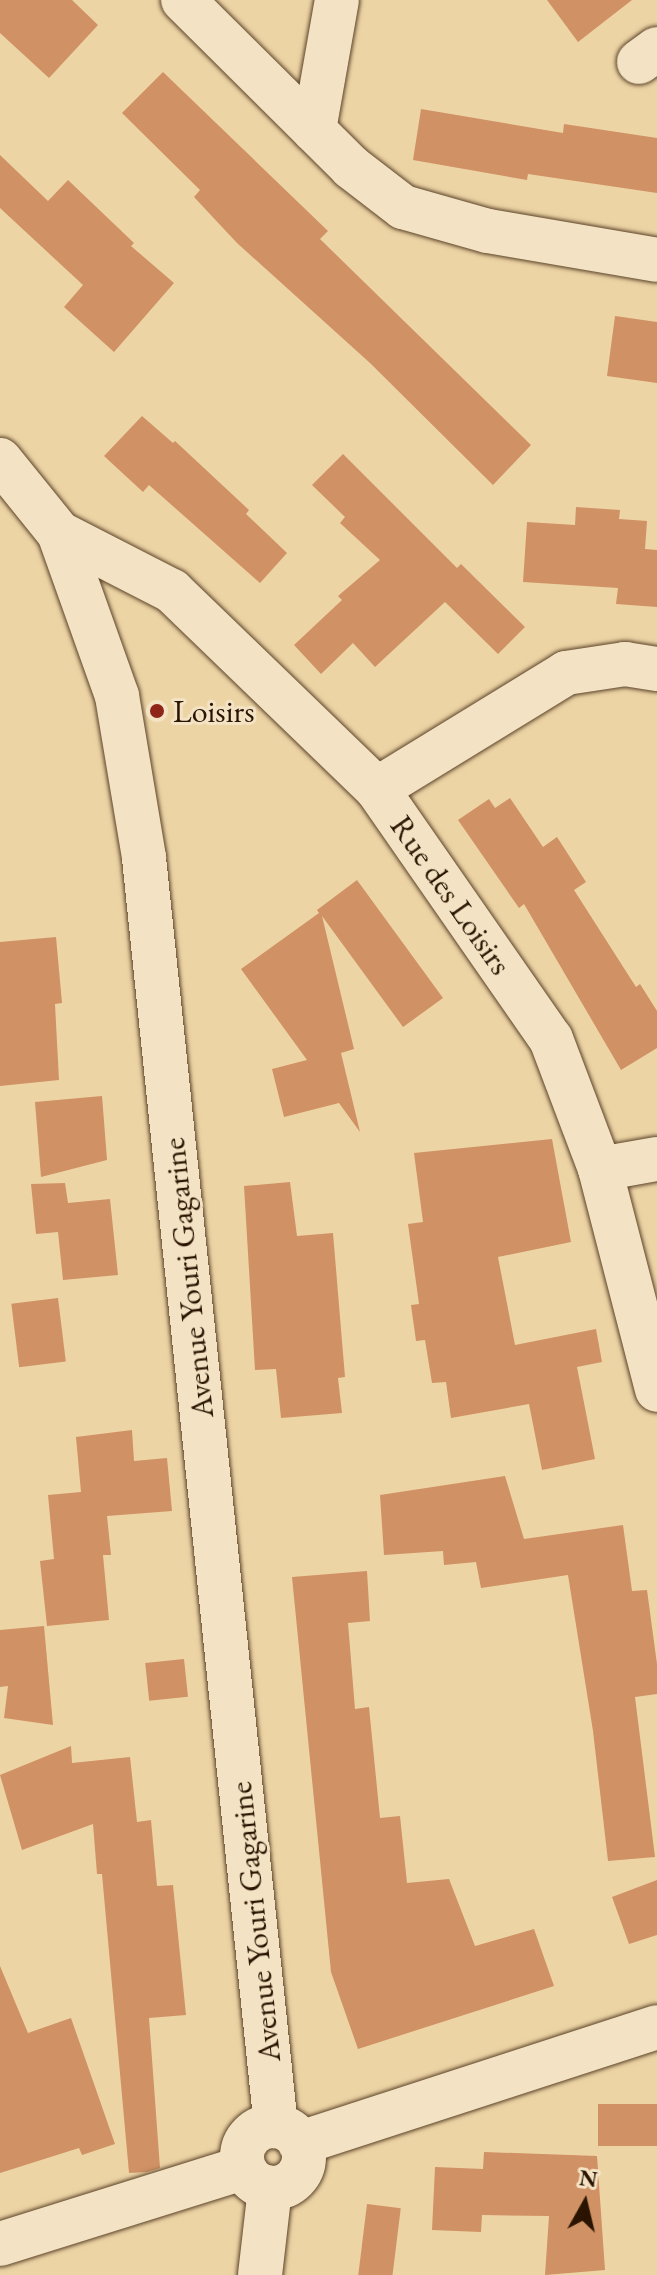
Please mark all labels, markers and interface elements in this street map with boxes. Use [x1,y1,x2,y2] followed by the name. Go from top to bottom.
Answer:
[173,692,255,730] place label: Loisirs
[148,702,166,720] marker: Loisirs
[382,808,520,982] street label: Rue des Loisirs
[154,1136,222,1420] street label: Avenue Youri Gagarine
[221,1780,289,2064] street label: Avenue Youri Gagarine
[545,2163,625,2243] north arrow
[578,2163,599,2194] text: N

